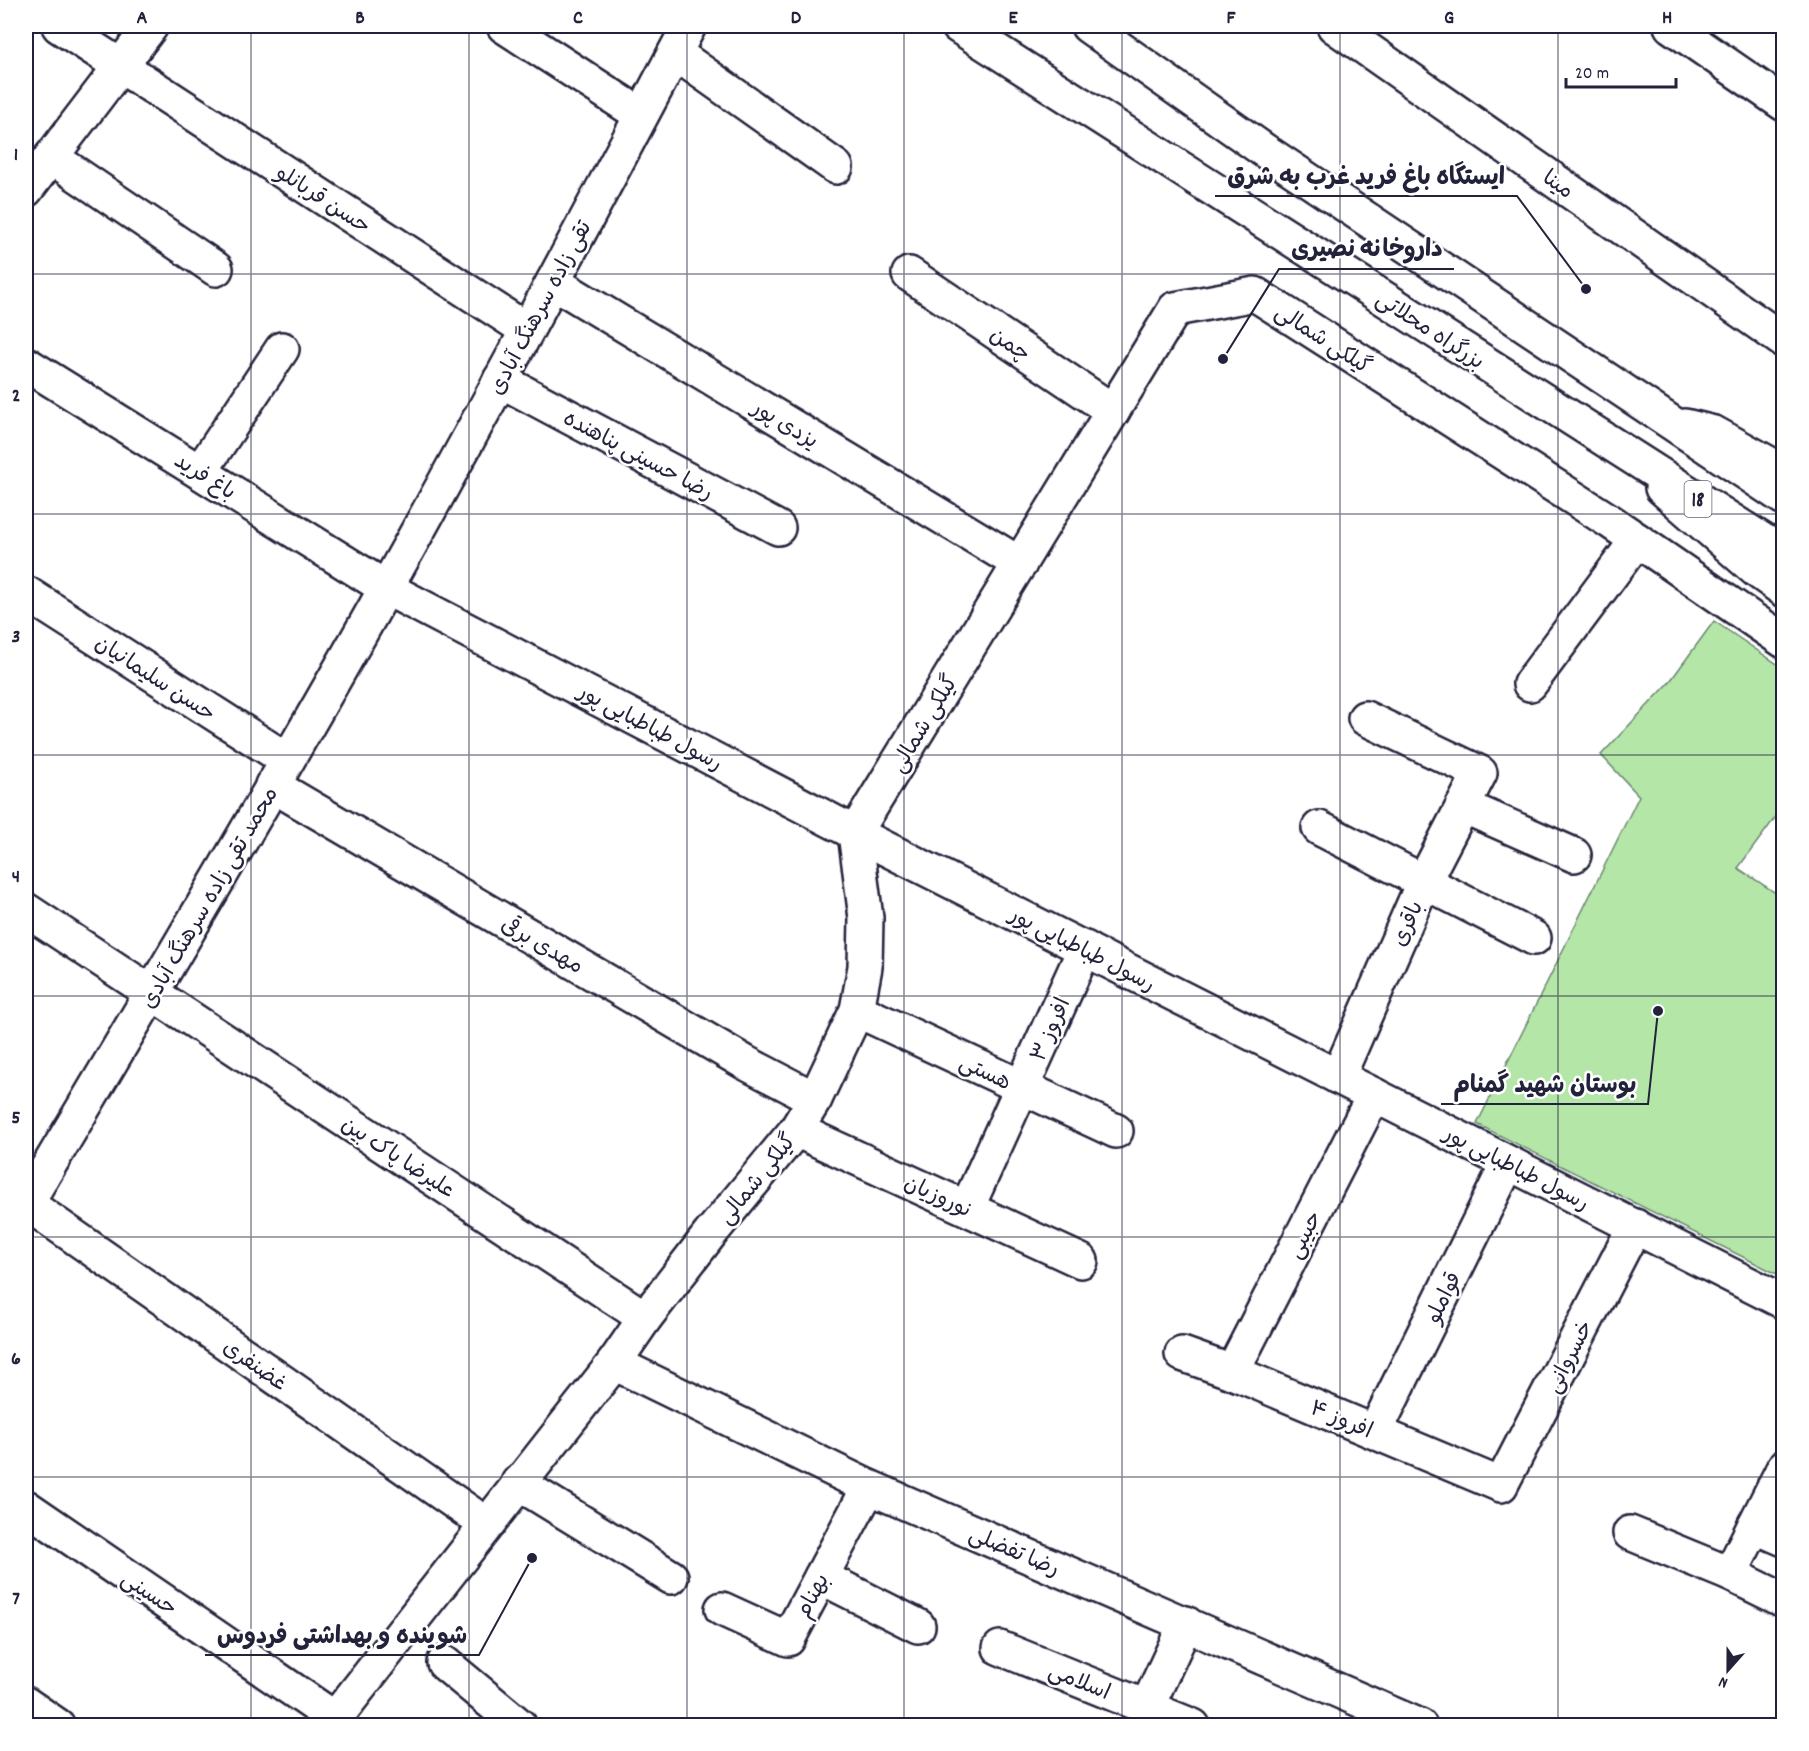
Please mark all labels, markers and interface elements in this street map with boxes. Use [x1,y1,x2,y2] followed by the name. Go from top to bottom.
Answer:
[137,5,148,33] text: A
[355,5,365,33] text: B
[573,5,583,33] text: C
[791,5,802,33] text: D
[1008,5,1018,33] text: E
[1227,5,1237,33] text: F
[1444,5,1454,33] text: G
[1662,5,1672,33] text: H
[1566,51,1676,89] scale bar
[1575,62,1609,87] text: 20 m
[14,142,18,170] text: 1
[1215,154,1517,196] callout: ایستگاه باغ فرید غرب به شرق
[268,158,376,243] street label: حسن قربانلو
[1227,161,1505,196] text: ایستگاه باغ فرید غرب به شرق
[1535,164,1579,208] street label: مینا
[483,215,602,401] street label: تقی زاده سرهنگ آبادی
[1279,227,1454,269] callout: داروخانه نصیری
[1291,234,1443,268] text: داروخانه نصیری
[1369,285,1490,379] street label: بزرگراه محلاتی
[1268,298,1376,384] street label: گيلکی شمالی
[982,321,1036,371] street label: چمن
[12,383,20,411] text: 2
[743,393,823,458] street label: یزدی پور
[557,404,718,510] street label: رضا حسینی پناهنده
[167,447,241,509] street label: باغ فرید
[1684,481,1712,517] road number: 18
[12,624,20,652] text: 3
[88,629,220,731] street label: حسن سلیمانیان
[885,670,967,780] street label: گيلکی شمالی
[570,677,727,780] street label: رسول طباطبایی پور
[135,782,287,1016] street label: محمد تقی زاده سرهنگ آبادی
[12,864,20,892] text: 4
[1385,897,1433,952] street label: باقری
[1001,900,1160,1001] street label: رسول طباطبایی پور
[494,910,589,983] street label: مهدی برقی
[1024,994,1080,1067] street label: افروز ۳
[953,1049,1016,1100] street label: هستی
[1441,1062,1648,1104] callout: بوستان شهید گمنام
[1454,1069,1636,1104] text: بوستان شهید گمنام
[11,1105,21,1133] text: 5
[334,1110,460,1207] street label: علیرضا پاک بین
[1435,1119,1594,1220] street label: رسول طباطبایی پور
[712,1128,805,1232] street label: گيلکی شمالی
[898,1169,977,1228] street label: نوروزیان
[1281,1206,1331,1265] street label: حبیبی
[1419,1267,1471,1331] street label: قواملو
[1540,1316,1603,1400] street label: خسروانی
[215,1333,293,1400] street label: غضنفری
[11,1346,21,1374] text: 6
[1304,1394,1377,1448] street label: افروز ۴
[963,1520,1064,1586] street label: رضا تفضلی
[114,1565,182,1625] street label: حسینی
[789,1569,839,1625] street label: بهنام
[12,1586,20,1614] text: 7
[205,1613,479,1655] callout: شوینده و بهداشتی فردوس
[217,1621,467,1655] text: شوینده و بهداشتی فردوس
[1698,1640,1758,1700] north arrow
[1043,1657,1114,1710] street label: اسلامی
[1716,1669,1731,1694] text: N

